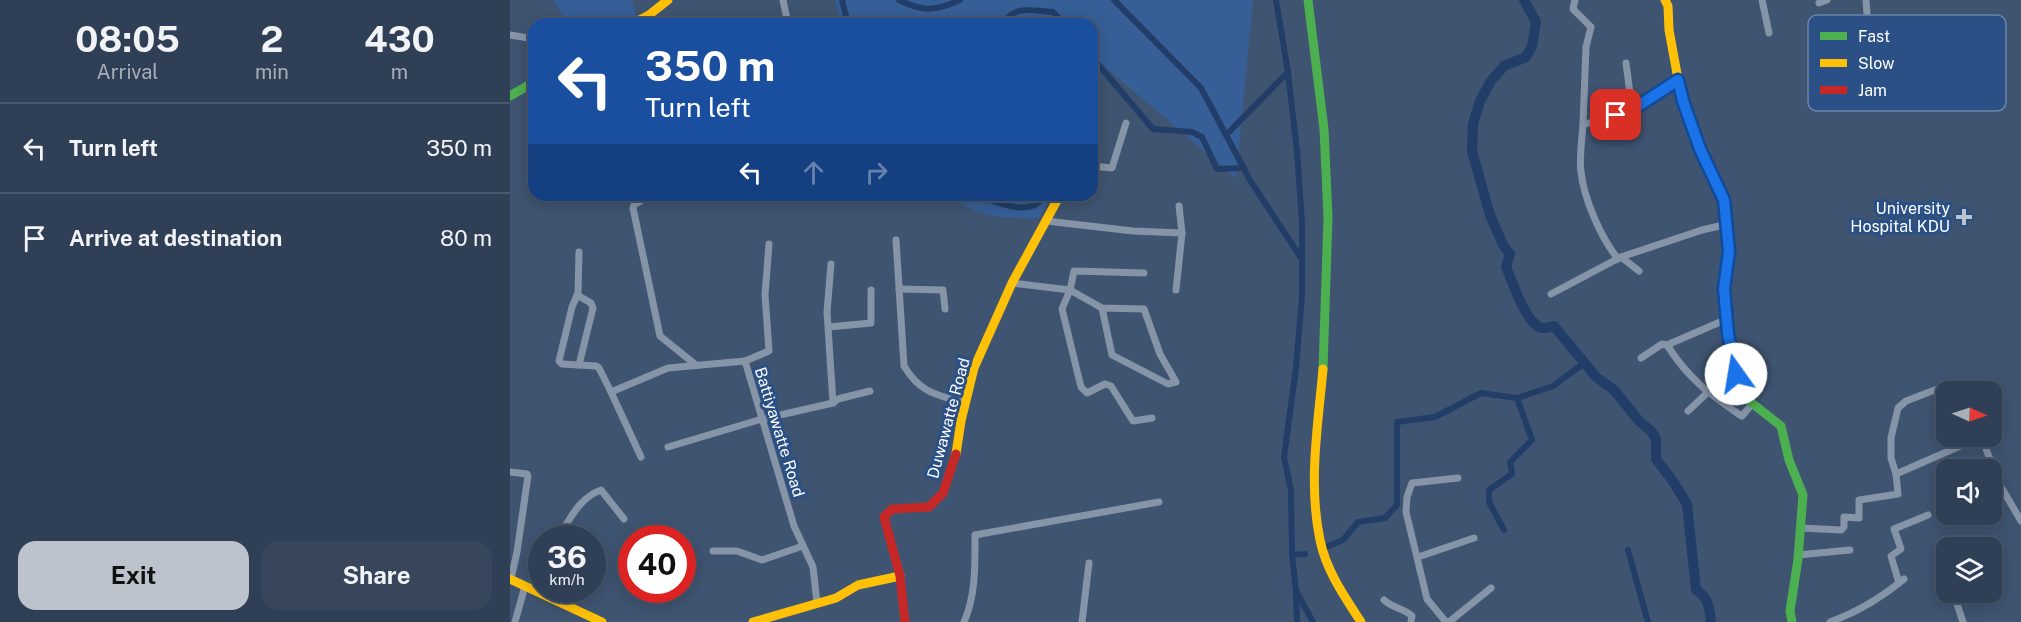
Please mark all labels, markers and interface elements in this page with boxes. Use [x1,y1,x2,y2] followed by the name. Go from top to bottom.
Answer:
[1808,15,2006,111] legend
[75,18,180,60] text: 08:05
[260,18,283,60] text: 2
[364,18,435,60] text: 430
[1858,27,1890,46] text: Fast
[645,41,775,90] text: 350 m
[546,42,624,120] icon: left
[1858,54,1895,73] text: Slow
[97,60,158,84] text: Arrival
[255,60,289,84] text: min
[391,60,408,84] text: m
[1858,81,1887,100] text: Jam
[1590,89,1641,140] pin
[645,91,751,123] text: Turn left
[1599,98,1632,131] icon: arrive
[18,132,51,165] icon: left
[69,135,158,161] text: Turn left
[426,135,492,161] text: 350 m
[734,156,767,189] icon: left
[797,156,830,189] icon: ahead
[860,156,893,189] icon: right
[1850,199,1950,236] place label: University Hospital KDU
[1955,208,1973,226] marker: University Hospital KDU
[18,222,51,255] icon: arrive
[69,225,282,251] text: Arrive at destination
[440,225,492,251] text: 80 m
[1704,342,1768,406] position arrow
[923,356,974,481] street label: Duwawatte Road
[751,365,808,499] street label: Battiyawatte Road
[1936,381,2002,447] north arrow
[1936,381,2002,603] map controls
[1936,459,2002,525] button: sound
[618,525,696,603] speed limit sign: 40
[1936,537,2002,603] button: layers
[547,539,587,575] text: 36
[18,541,249,610] button: Exit
[261,541,492,610] button: Share
[549,571,585,588] text: km/h

